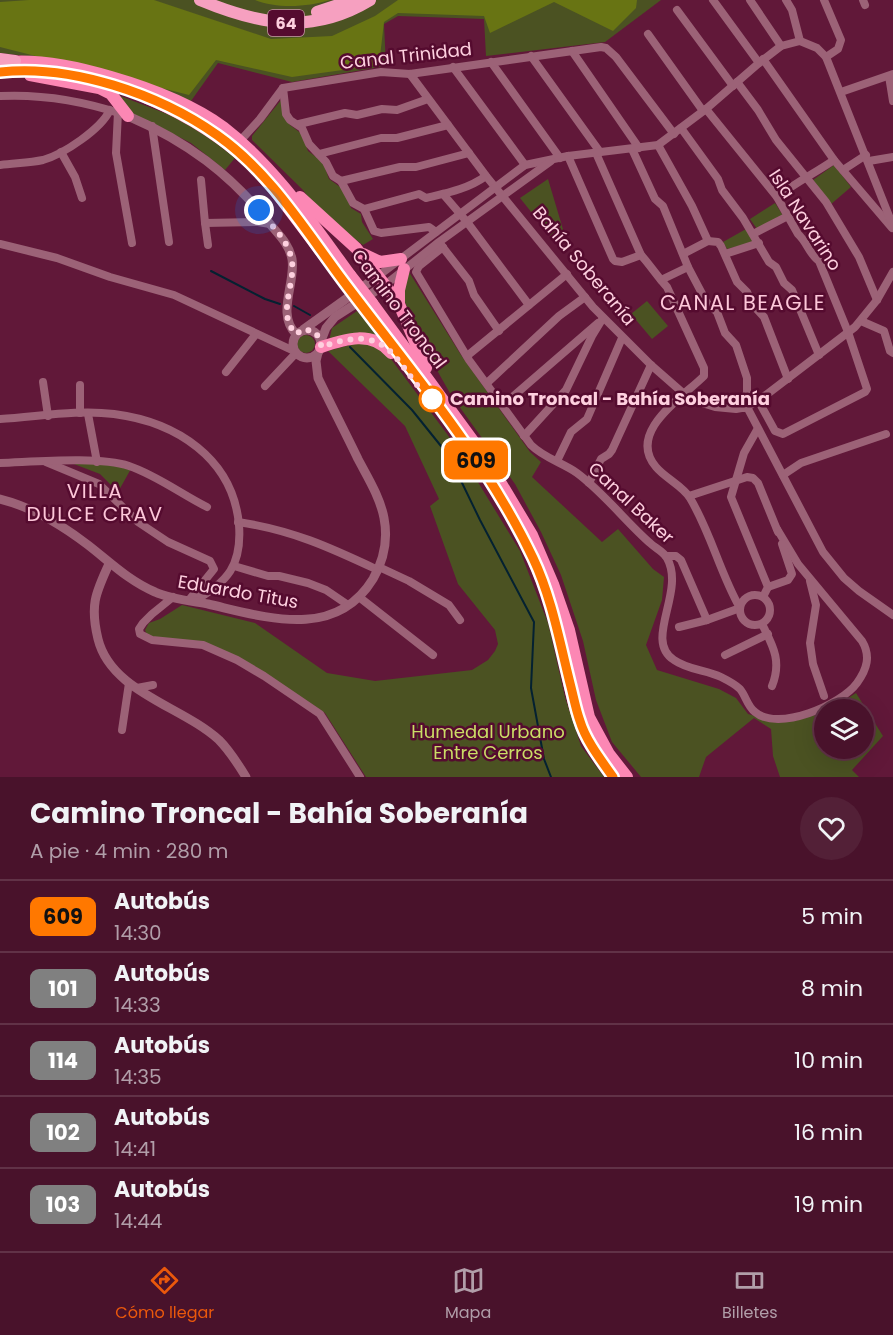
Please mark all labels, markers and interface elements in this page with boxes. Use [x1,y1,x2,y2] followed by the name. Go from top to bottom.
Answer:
[268,10,304,36] road number: 64
[339,36,473,75] street label: Canal Trinidad
[763,164,848,275] street label: Isla Navarino
[244,195,274,225] your location
[527,201,642,331] street label: Bahía Soberanía
[346,244,453,374] street label: Camino Troncal
[660,288,826,317] district label: CANAL BEAGLE
[419,386,445,412] marker: Camino Troncal - Bahía Soberanía
[450,386,770,411] place label: Camino Troncal - Bahía Soberanía
[442,440,510,480] line badge: 609
[456,446,496,475] text: 609
[583,456,680,549] street label: Canal Baker
[27,477,163,528] district label: VILLA DULCE CRAV
[176,569,300,614] street label: Eduardo Titus
[814,699,874,759] map controls
[814,699,874,759] button: layers
[411,719,565,765] park label: Humedal Urbano Entre Cerros
[30,794,528,833] text: Camino Troncal - Bahía Soberanía
[800,797,863,860] button: heart
[30,837,228,865] text: A pie · 4 min · 280 m
[114,886,210,917] text: Autobús
[801,901,863,932] text: 5 min
[43,902,83,931] text: 609
[114,919,162,947] text: 14:30
[114,958,210,989] text: Autobús
[801,973,863,1004] text: 8 min
[48,974,78,1003] text: 101
[114,991,161,1019] text: 14:33
[114,1030,210,1061] text: Autobús
[794,1045,863,1076] text: 10 min
[48,1046,78,1075] text: 114
[114,1063,162,1091] text: 14:35
[114,1102,210,1133] text: Autobús
[794,1117,863,1148] text: 16 min
[46,1118,80,1147] text: 102
[114,1135,156,1163] text: 14:41
[114,1174,210,1205] text: Autobús
[794,1189,863,1220] text: 19 min
[46,1190,80,1219] text: 103
[114,1207,162,1235] text: 14:44
[115,1264,214,1325] tab: Cómo llegar
[445,1264,491,1325] tab: Mapa
[722,1264,778,1325] tab: Billetes

